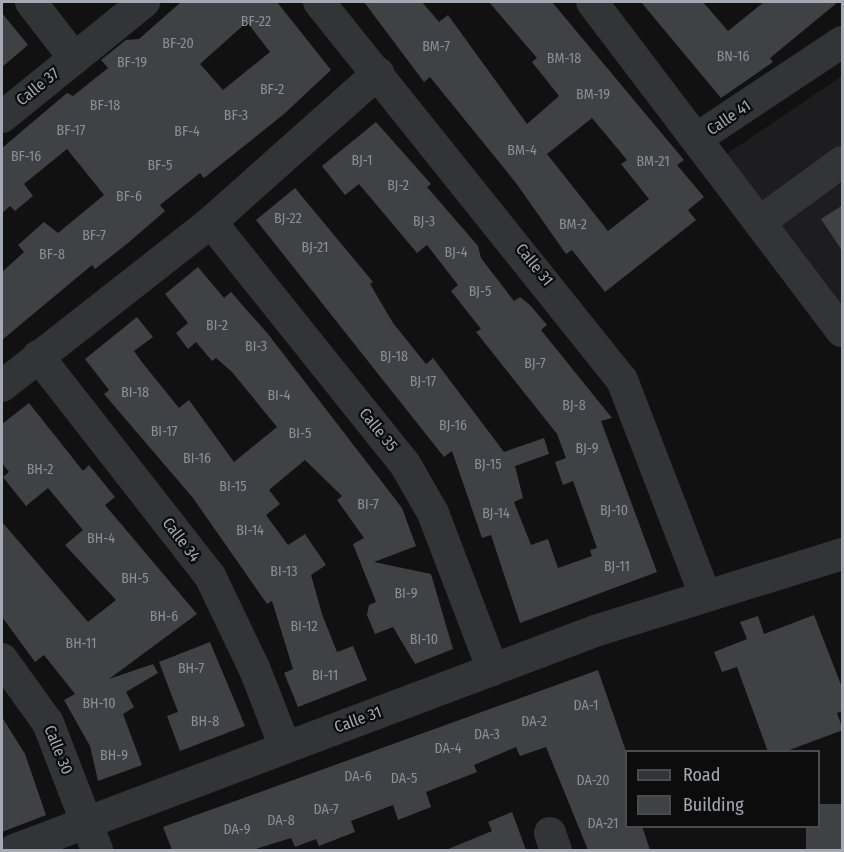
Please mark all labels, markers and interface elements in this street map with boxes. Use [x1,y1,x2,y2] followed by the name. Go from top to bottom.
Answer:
[241,14,271,30] house number: BF-22
[162,36,194,52] house number: BF-20
[422,39,450,55] house number: BM-7
[717,49,749,65] house number: BN-16
[547,51,581,67] house number: BM-18
[117,55,147,71] house number: BF-19
[13,64,63,110] street label: Calle 37
[260,82,284,98] house number: BF-2
[576,87,610,103] house number: BM-19
[703,96,755,140] street label: Calle 41
[90,98,120,114] house number: BF-18
[224,108,248,124] house number: BF-3
[57,123,85,139] house number: BF-17
[174,124,200,140] house number: BF-4
[507,143,537,159] house number: BM-4
[11,149,41,165] house number: BF-16
[352,153,372,169] house number: BJ-1
[636,154,670,170] house number: BM-21
[147,158,173,174] house number: BF-5
[387,178,409,194] house number: BJ-2
[116,189,142,205] house number: BF-6
[274,211,302,227] house number: BJ-22
[413,214,435,230] house number: BJ-3
[559,217,587,233] house number: BM-2
[82,228,106,244] house number: BF-7
[302,240,328,256] house number: BJ-21
[511,240,557,290] street label: Calle 31
[444,245,468,261] house number: BJ-4
[39,247,65,263] house number: BF-8
[469,284,491,300] house number: BJ-5
[206,318,228,334] house number: BI-2
[245,339,267,355] house number: BI-3
[380,349,408,365] house number: BJ-18
[524,356,546,372] house number: BJ-7
[410,374,436,390] house number: BJ-17
[121,385,149,401] house number: BI-18
[267,388,291,404] house number: BI-4
[562,398,586,414] house number: BJ-8
[355,404,401,456] street label: Calle 35
[439,418,467,434] house number: BJ-16
[151,424,177,440] house number: BI-17
[289,426,311,442] house number: BI-5
[575,441,599,457] house number: BJ-9
[183,451,211,467] house number: BI-16
[474,457,502,473] house number: BJ-15
[27,462,53,478] house number: BH-2
[219,479,247,495] house number: BI-15
[357,497,379,513] house number: BI-7
[600,503,628,519] house number: BJ-10
[482,506,510,522] house number: BJ-14
[158,514,204,566] street label: Calle 34
[236,523,264,539] house number: BI-14
[87,531,115,547] house number: BH-4
[604,559,630,575] house number: BJ-11
[270,564,298,580] house number: BI-13
[121,571,149,587] house number: BH-5
[394,586,418,602] house number: BI-9
[150,609,178,625] house number: BH-6
[290,619,318,635] house number: BI-12
[410,632,438,648] house number: BI-10
[65,636,97,652] house number: BH-11
[178,661,204,677] house number: BH-7
[312,668,338,684] house number: BI-11
[82,696,116,712] house number: BH-10
[574,698,598,714] house number: DA-1
[332,703,384,737] street label: Calle 31
[191,714,219,730] house number: BH-8
[521,714,547,730] house number: DA-2
[40,723,76,777] street label: Calle 30
[474,727,500,743] house number: DA-3
[434,741,462,757] house number: DA-4
[100,748,128,764] house number: BH-9
[625,750,820,828] legend
[683,764,720,786] text: Road
[344,769,372,785] house number: DA-6
[391,771,417,787] house number: DA-5
[577,773,609,789] house number: DA-20
[683,794,744,816] text: Building
[313,802,339,818] house number: DA-7
[267,813,295,829] house number: DA-8
[588,816,618,832] house number: DA-21
[223,822,251,838] house number: DA-9

